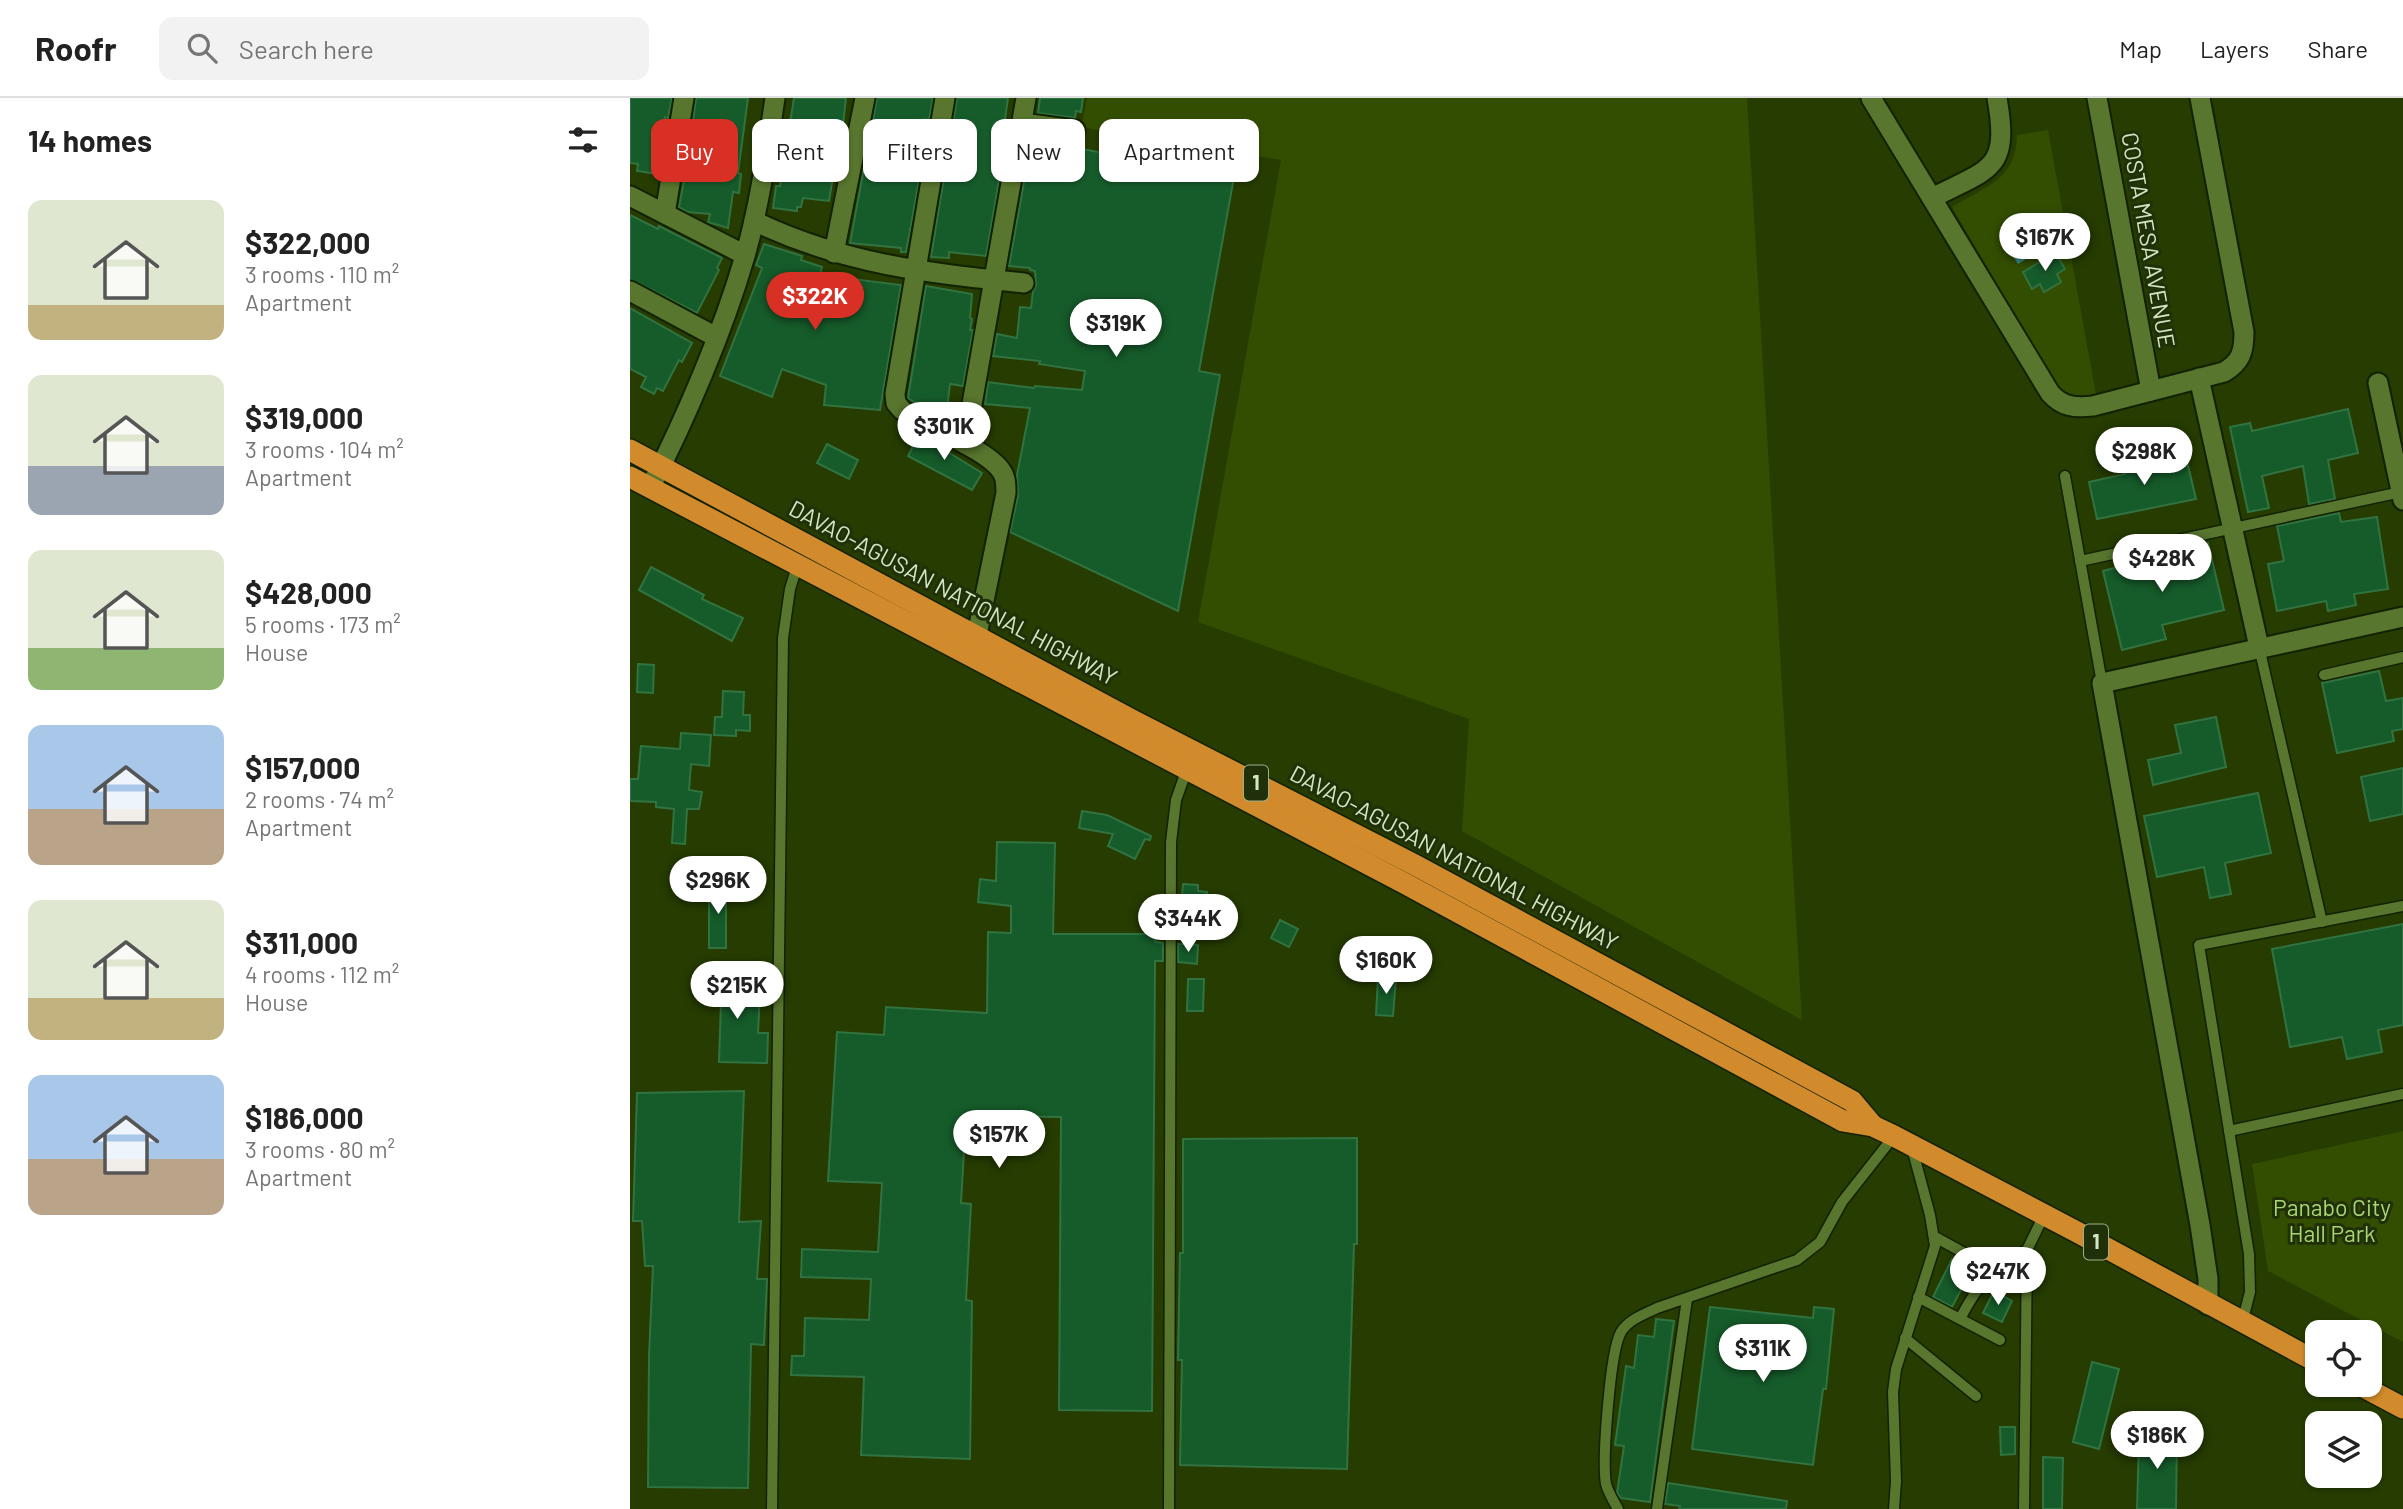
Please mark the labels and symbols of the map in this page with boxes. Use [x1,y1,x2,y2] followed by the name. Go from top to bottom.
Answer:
[2116,130,2182,350] street label: COSTA MESA AVENUE
[1996,214,2094,273] pin: $167K
[766,272,864,332] pin: $322K
[1067,300,1165,359] pin: $319K
[895,402,993,462] pin: $301K
[2095,428,2193,487] pin: $298K
[785,494,1122,691] street label: DAVAO-AGUSAN NATIONAL HIGHWAY
[2113,534,2211,594] pin: $428K
[1286,759,1623,956] street label: DAVAO-AGUSAN NATIONAL HIGHWAY
[1244,766,1268,800] road number: 1
[669,856,767,916] pin: $296K
[1139,894,1237,954] pin: $344K
[1337,936,1435,996] pin: $160K
[688,962,786,1021] pin: $215K
[950,1110,1048,1170] pin: $157K
[2273,1193,2391,1247] park label: Panabo City Hall Park
[2084,1224,2108,1260] road number: 1
[1949,1248,2047,1307] pin: $247K
[1714,1324,1812,1384] pin: $311K
[2108,1412,2206,1471] pin: $186K

